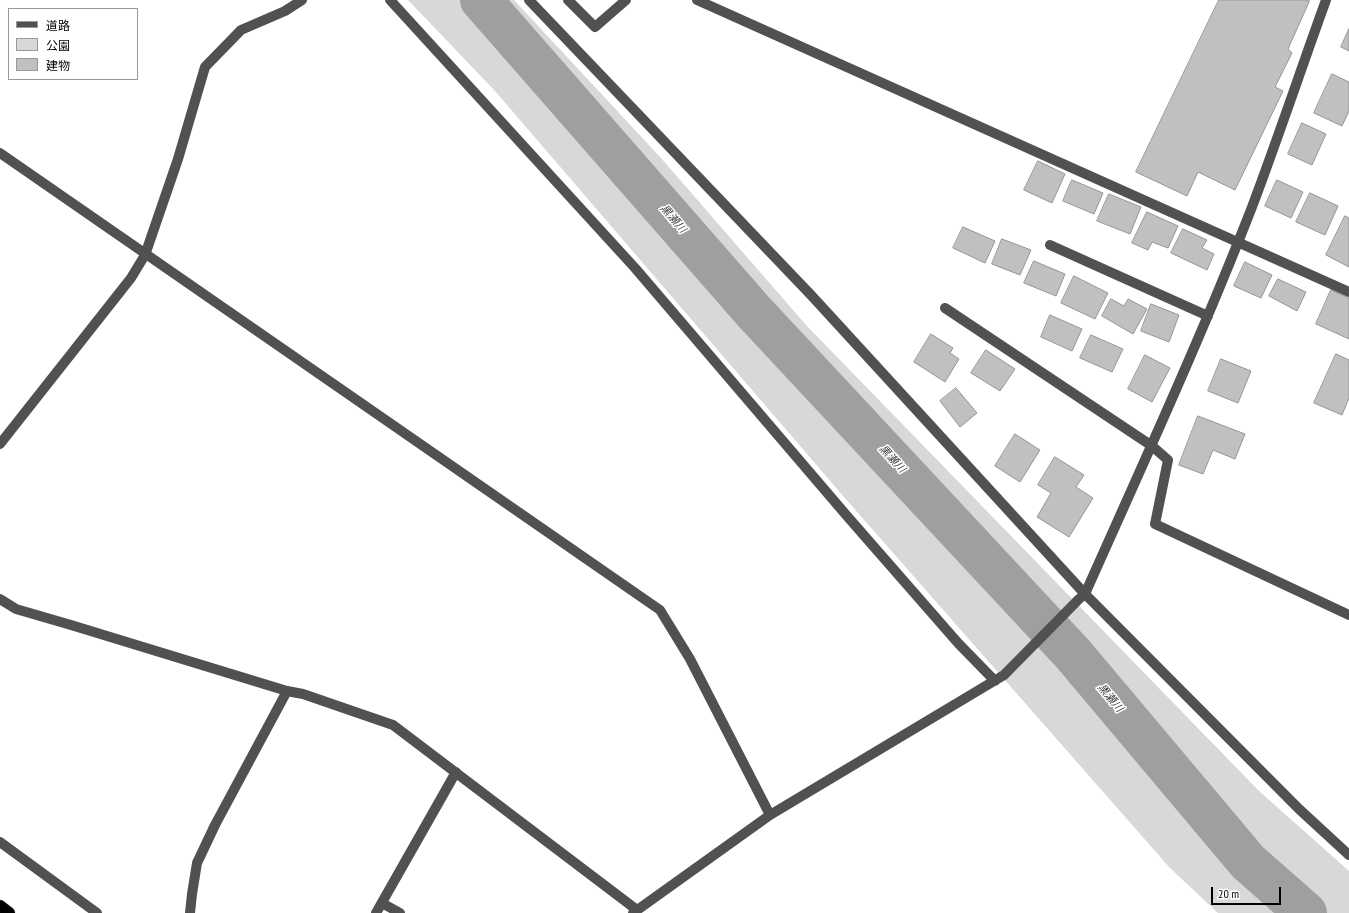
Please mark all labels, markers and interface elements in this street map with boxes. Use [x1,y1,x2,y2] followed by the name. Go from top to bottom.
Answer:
[8,8,138,80] legend
[46,18,70,33] text: 道路
[46,38,70,53] text: 公園
[46,58,70,73] text: 建物
[657,202,689,236] water label: 黒瀬川
[876,442,908,476] water label: 黒瀬川
[1094,681,1126,715] water label: 黒瀬川
[1213,879,1283,905] scale bar
[1218,886,1239,901] text: 20 m

